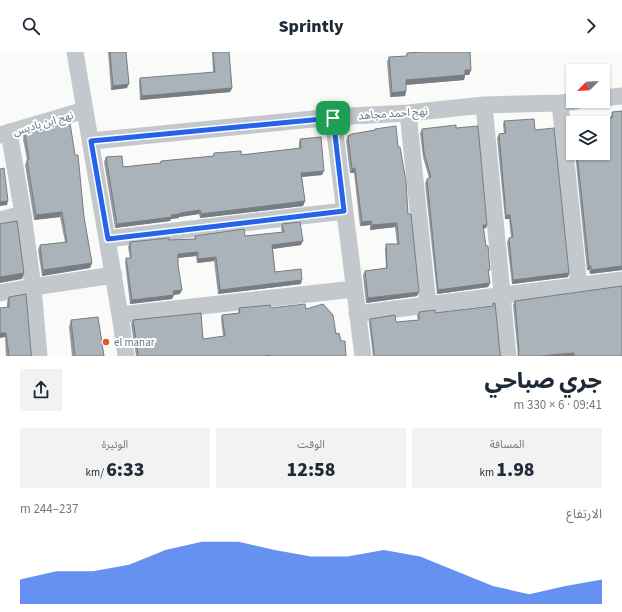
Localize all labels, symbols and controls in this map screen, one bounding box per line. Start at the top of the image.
text: Sprintly [278,14,344,39]
icon: search [20,15,42,37]
icon: forward [580,15,602,37]
north arrow [566,64,610,108]
map controls [566,64,610,160]
pin [316,101,350,135]
street label: نهج احمد مجاهد [358,104,428,123]
icon: arrive [322,107,344,129]
street label: نهج ابن باديس [11,108,75,139]
button: layers [566,116,610,160]
place label: el manar [114,335,155,350]
marker: el manar [101,337,111,347]
text: جري صباحي [484,365,602,397]
button: share [20,369,62,411]
text: 09:41 · 6 × 330 m [514,396,602,414]
text: الوتيرة [102,437,128,452]
text: الوقت [297,437,325,452]
text: المسافة [490,437,524,452]
text: 6:33 [106,456,144,484]
text: 12:58 [287,456,335,484]
text: 1.98 [496,456,535,484]
text: /km [86,465,106,480]
text: km [479,465,496,480]
text: 237–244 m [20,500,78,518]
text: الارتفاع [566,505,602,523]

